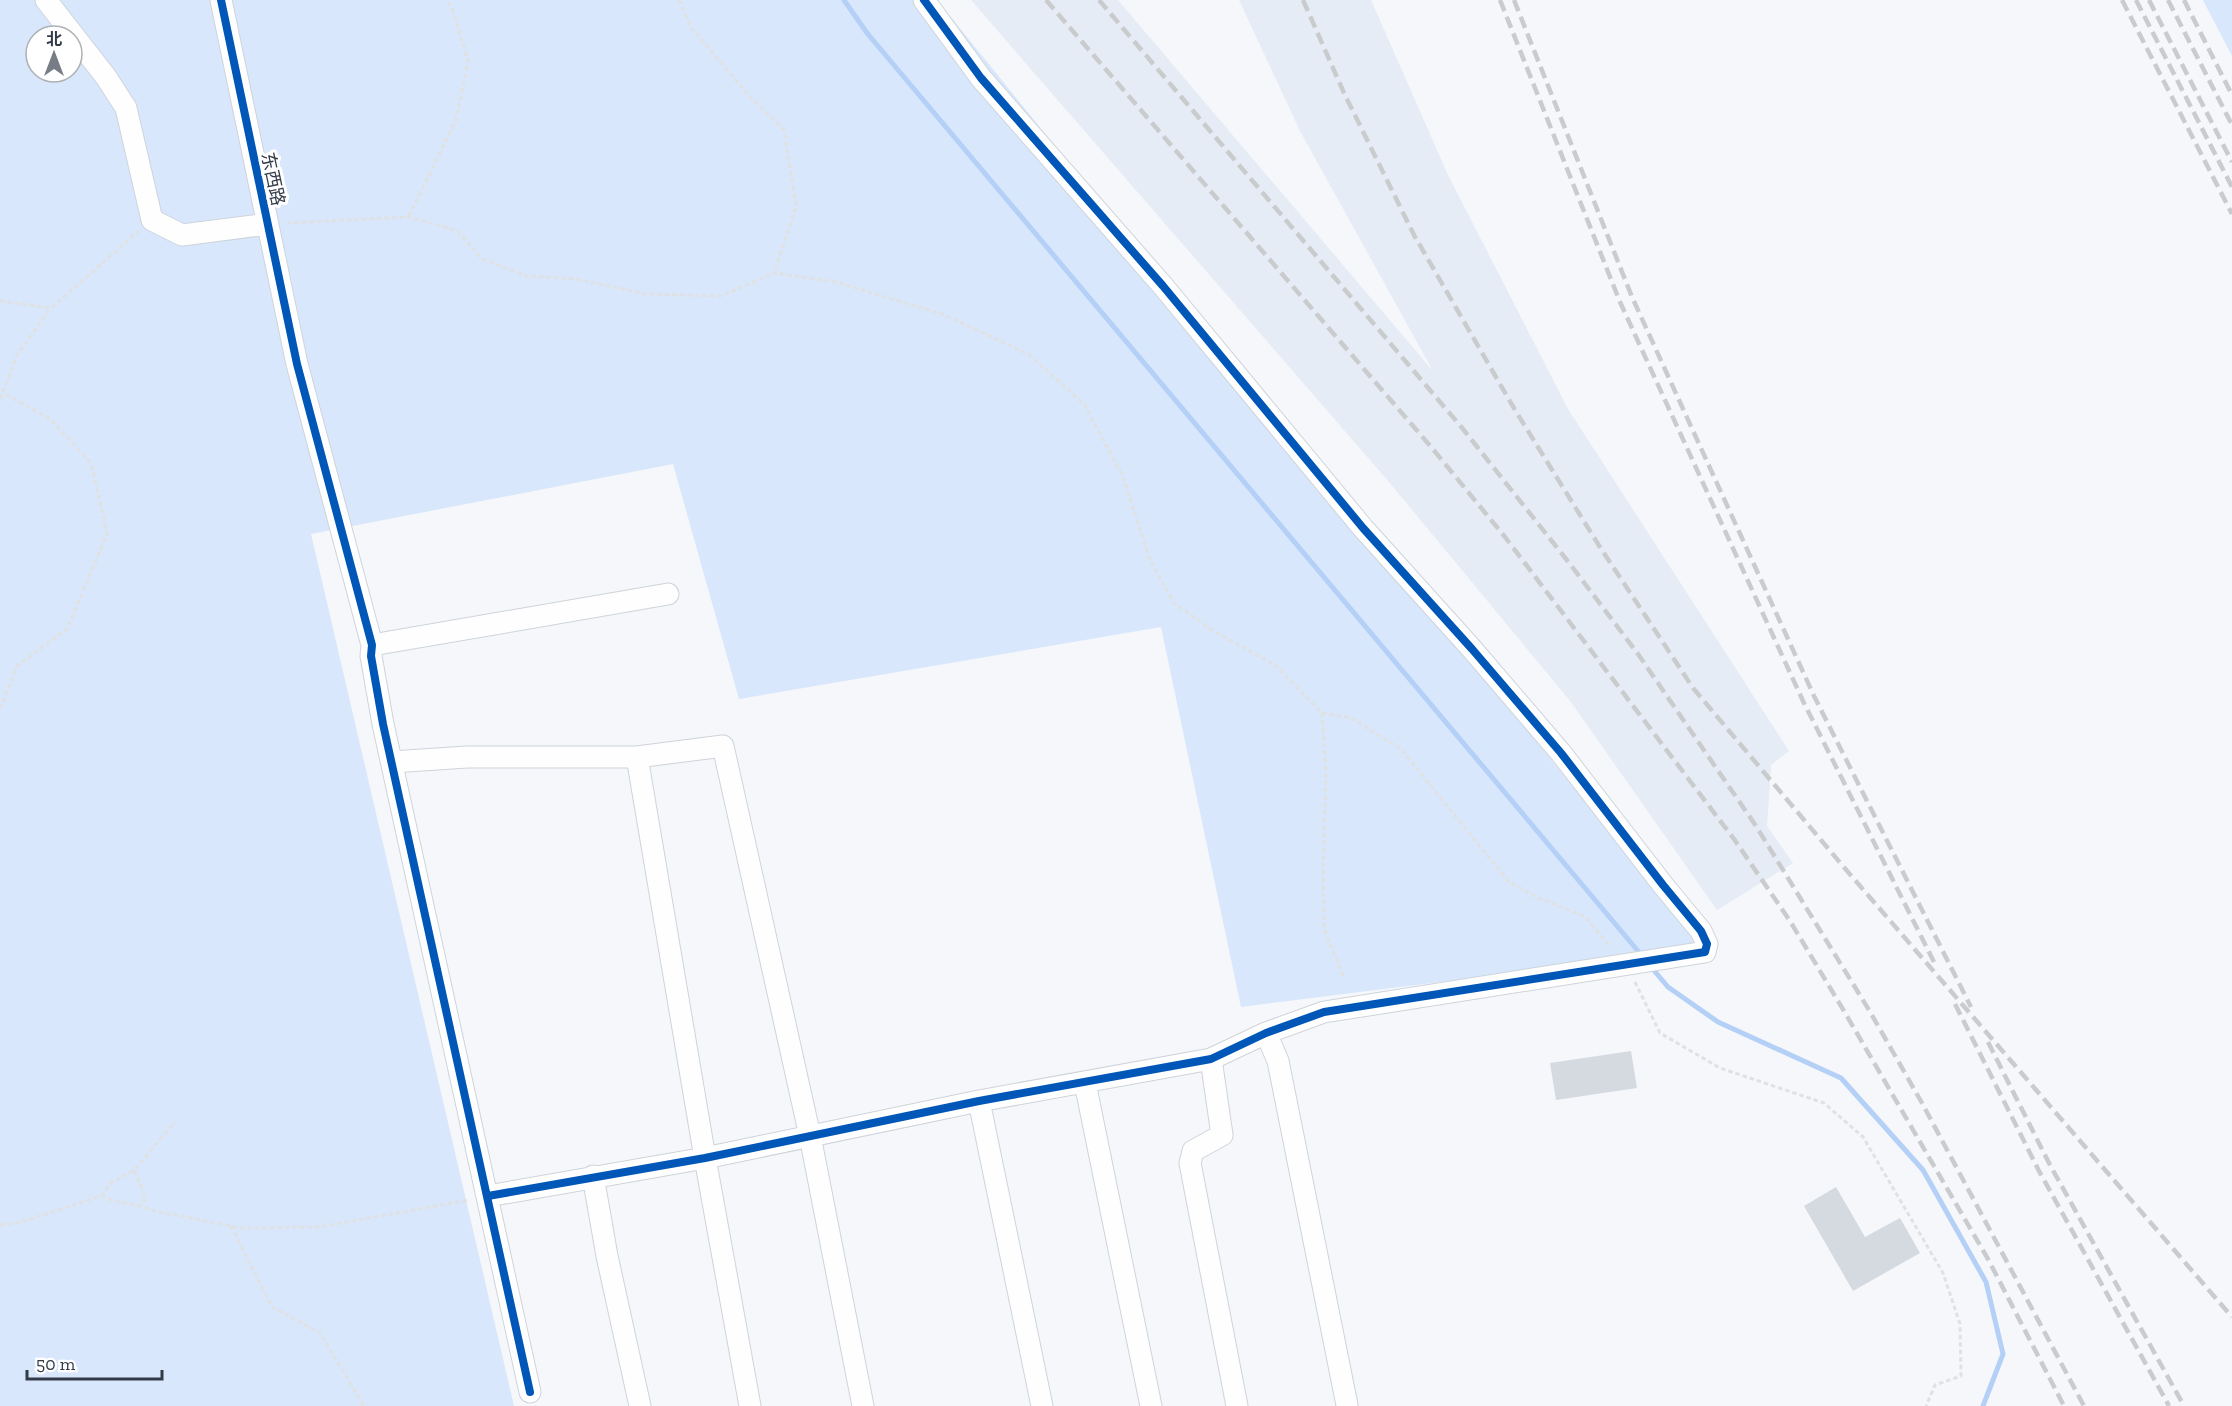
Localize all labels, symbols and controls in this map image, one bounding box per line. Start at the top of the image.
north arrow [24,24,84,84]
text: 北 [46,30,62,49]
street label: 东西路 [257,150,289,208]
scale bar [27,1343,162,1381]
text: 50 m [36,1353,76,1375]

